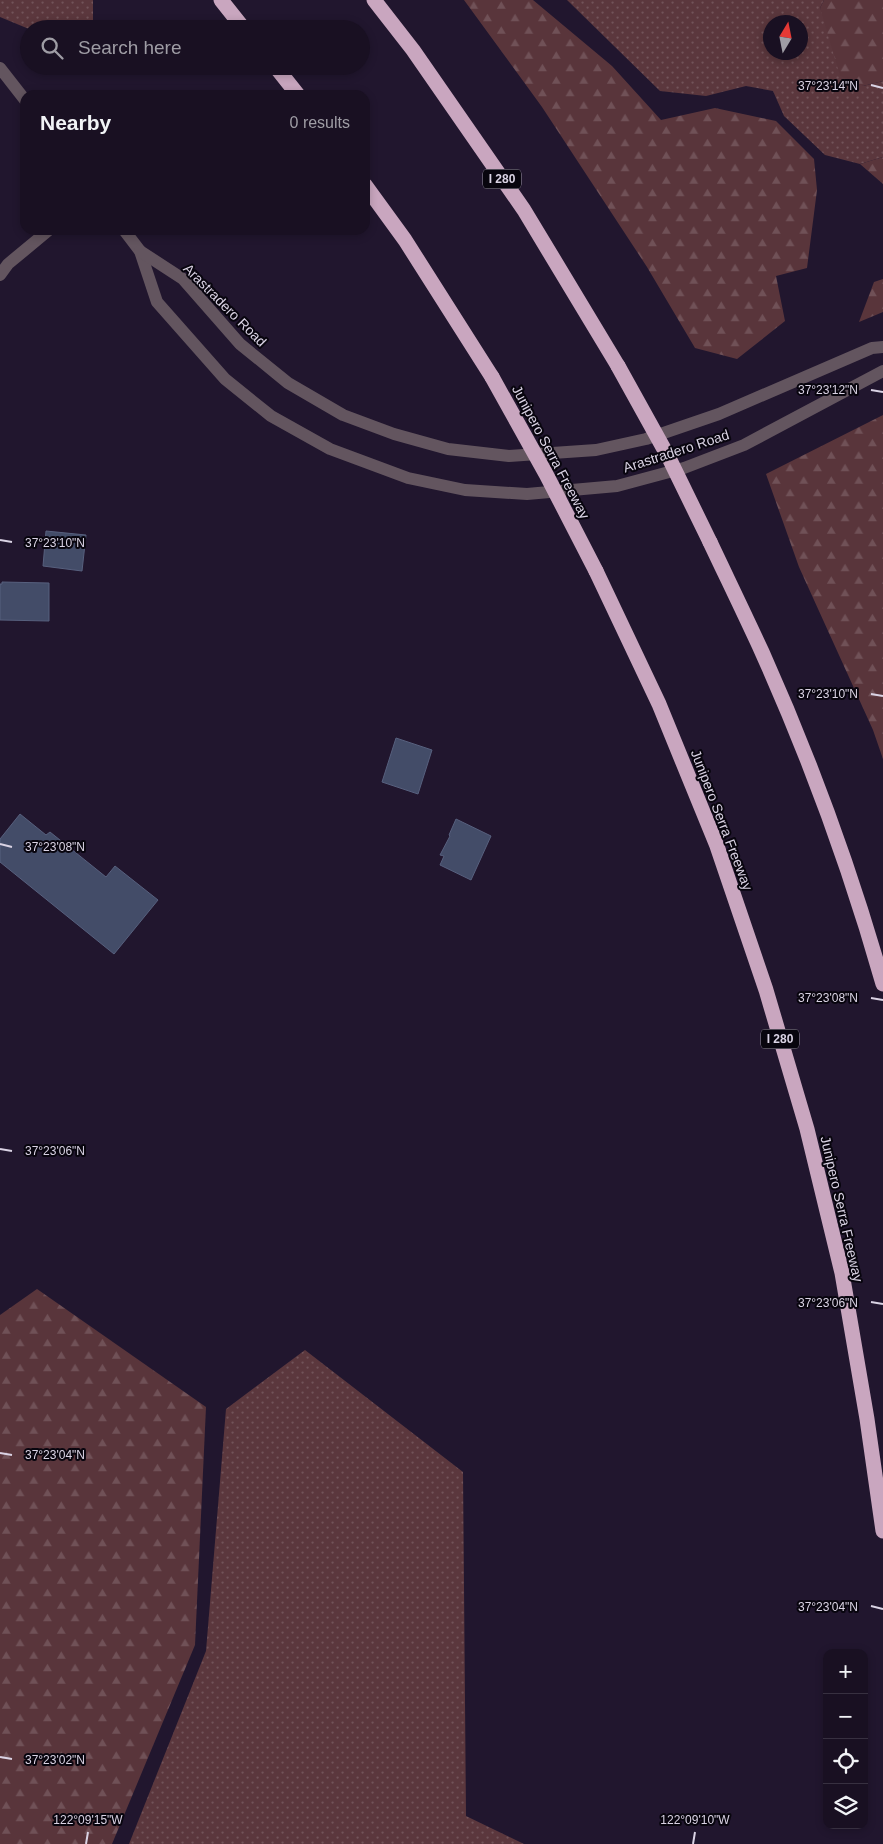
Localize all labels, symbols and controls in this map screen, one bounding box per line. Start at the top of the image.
north arrow [763,15,808,60]
search box [20,20,370,75]
icon: search [38,34,66,62]
text: Search here [78,37,182,58]
text: 37°23'14"N [798,79,858,93]
text: Nearby [40,111,111,134]
text: 0 results [290,114,350,131]
road number: I 280 [483,170,521,188]
street label: Arastradero Road [180,260,270,350]
street label: Junipero Serra Freeway [509,382,593,522]
text: 37°23'12"N [798,383,858,397]
street label: Arastradero Road [621,426,731,476]
text: 37°23'10"N [25,536,85,550]
text: 37°23'10"N [798,687,858,701]
street label: Junipero Serra Freeway [688,747,756,893]
text: 37°23'08"N [25,840,85,854]
text: 37°23'08"N [798,991,858,1005]
road number: I 280 [761,1030,799,1048]
street label: Junipero Serra Freeway [817,1134,867,1284]
text: 37°23'06"N [25,1144,85,1158]
text: 37°23'06"N [798,1296,858,1310]
text: 37°23'04"N [25,1448,85,1462]
text: 37°23'04"N [798,1600,858,1614]
map controls [823,1649,868,1829]
button: + [823,1649,868,1694]
button: − [823,1694,868,1739]
button: locate [823,1739,868,1784]
text: 37°23'02"N [25,1753,85,1767]
button: layers [823,1784,868,1829]
text: 122°09'15"W [53,1813,123,1827]
text: 122°09'10"W [660,1813,730,1827]

